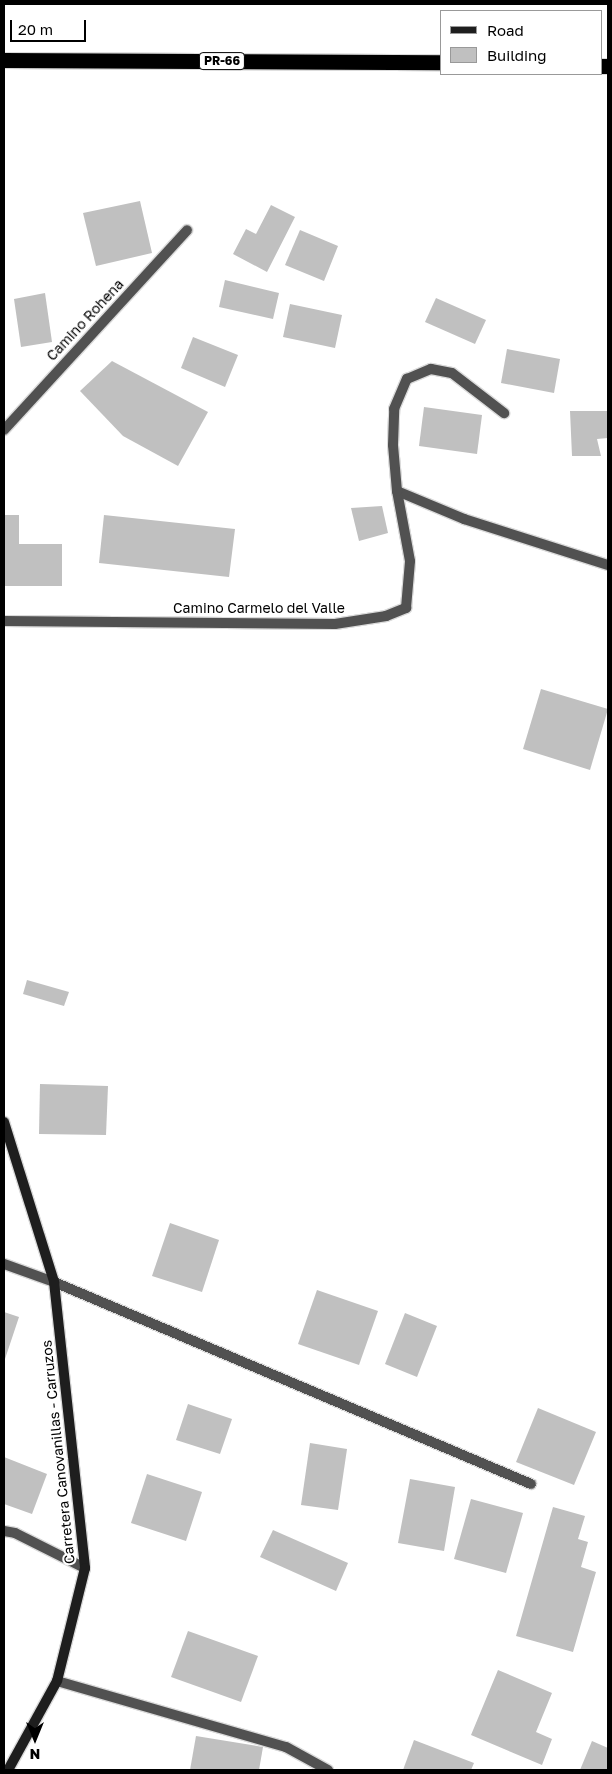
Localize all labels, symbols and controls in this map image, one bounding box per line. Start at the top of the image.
scale bar [12,10,89,42]
legend [440,10,602,75]
text: 20 m [18,20,53,38]
text: Road [487,21,524,39]
text: Building [487,46,547,64]
road number: PR-66 [198,51,246,70]
street label: Camino Rohena [43,276,127,364]
street label: Camino Carmelo del Valle [173,600,345,616]
street label: Carretera Canovanillas - Carruzos [38,1339,78,1565]
north arrow [10,1714,60,1764]
text: N [30,1746,40,1763]

